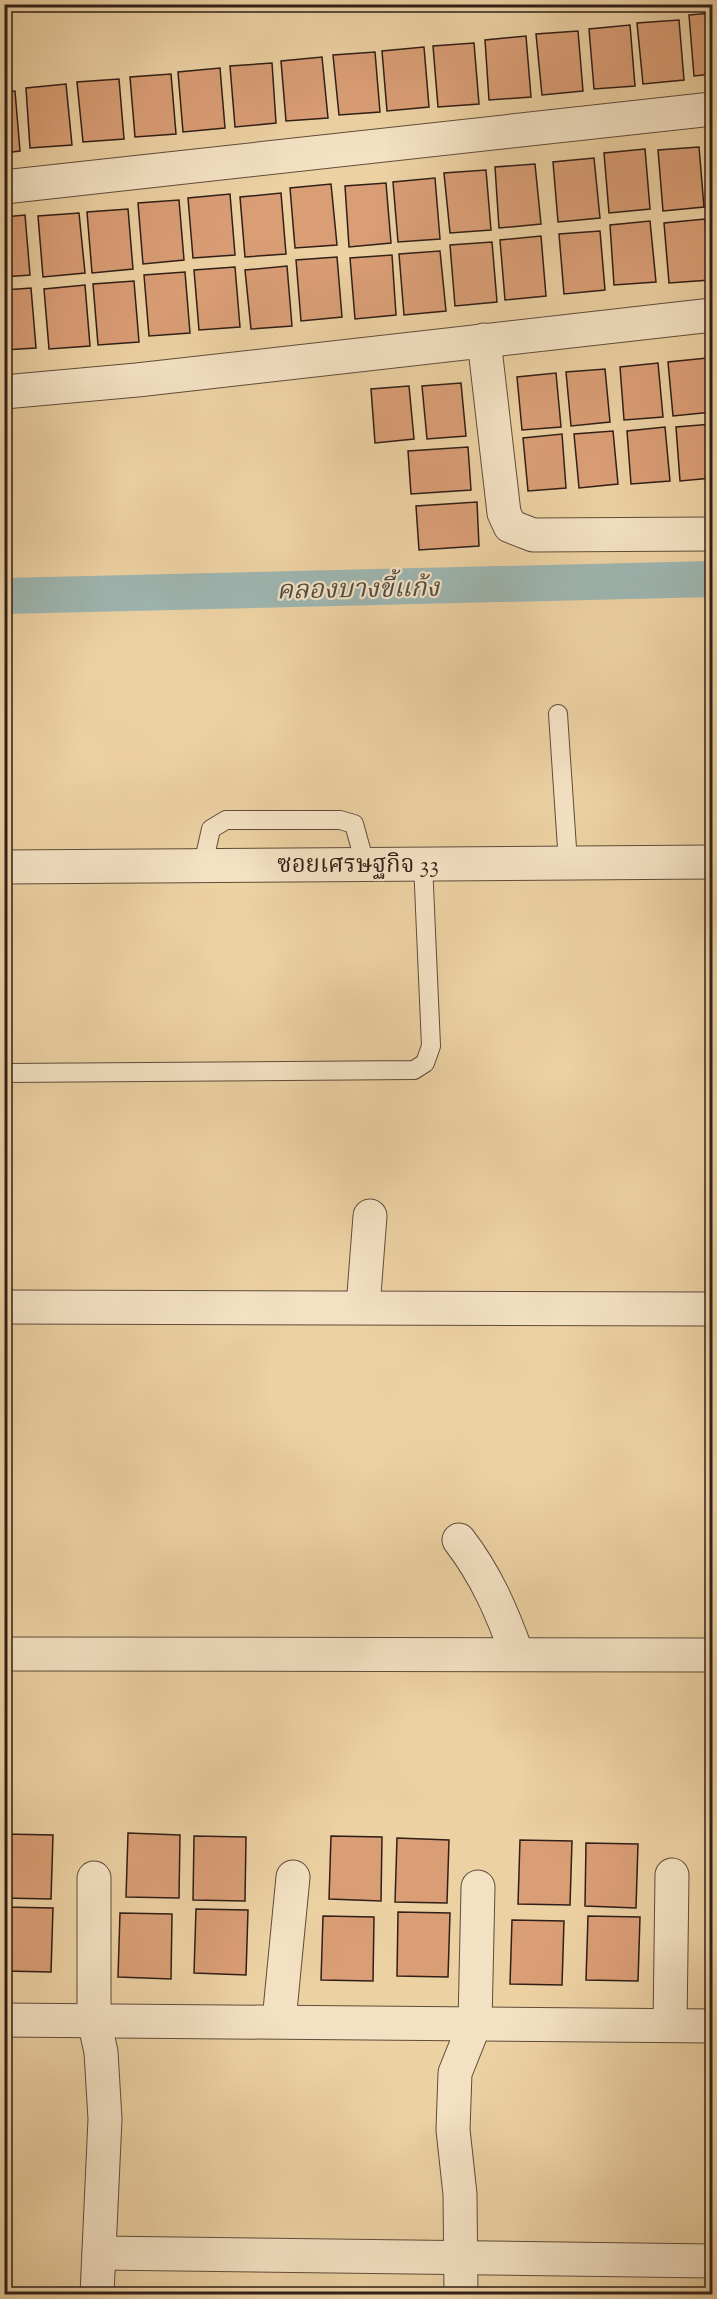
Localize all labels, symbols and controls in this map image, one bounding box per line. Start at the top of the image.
water label: คลองบางขี้แก้ง [276,568,441,610]
street label: ซอยเศรษฐกิจ 33 [277,849,439,883]

